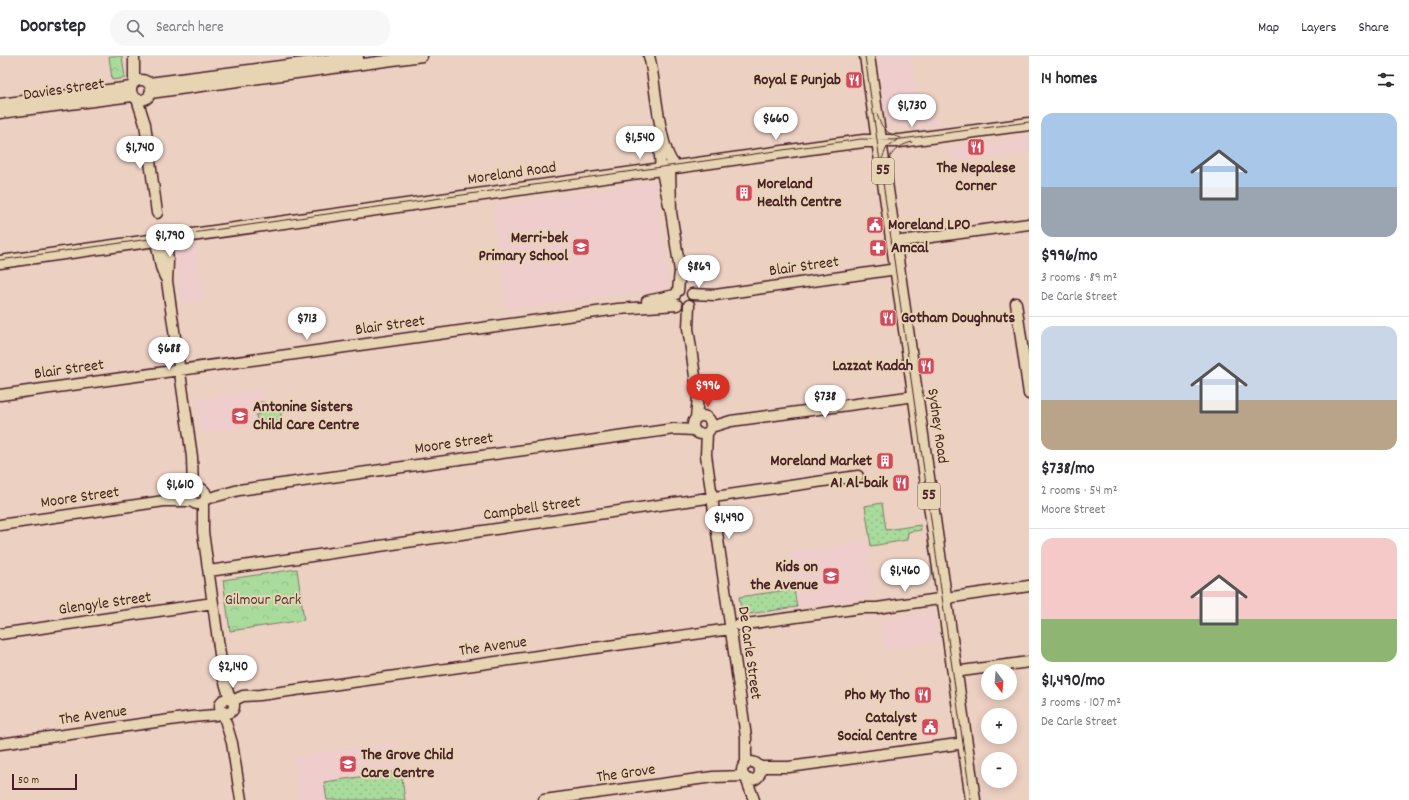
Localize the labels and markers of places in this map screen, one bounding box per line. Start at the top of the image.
place label: Royal E Punjab [754,69,841,92]
restaurant icon: Royal E Punjab [844,70,864,90]
pin: $1,730 [879,94,945,128]
pin: $660 [752,107,800,141]
pin: $1,540 [607,126,673,160]
pin: $1,740 [107,136,173,170]
restaurant icon: The Nepalese Corner [966,137,986,157]
place label: The Nepalese Corner [937,157,1015,198]
place label: Moreland Health Centre [757,173,842,214]
building icon: Moreland Health Centre [734,183,754,203]
place label: Moreland LPO [888,214,970,237]
public building icon: Moreland LPO [865,215,885,235]
pin: $1,790 [137,224,203,258]
place label: Merri-bek Primary School [478,227,568,268]
school or university icon: Merri-bek Primary School [571,237,591,257]
place label: Amcal [891,237,929,260]
pharmacy icon: Amcal [868,238,888,258]
pin: $869 [675,255,723,289]
pin: $713 [283,307,331,341]
place label: Gotham Doughnuts [901,307,1015,330]
restaurant icon: Gotham Doughnuts [878,308,898,328]
pin: $688 [145,337,193,371]
place label: Lazzat Kadah [832,355,913,378]
restaurant icon: Lazzat Kadah [916,356,936,376]
pin: $996 [684,374,732,408]
pin: $738 [801,385,849,419]
place label: Antonine Sisters Child Care Centre [253,396,359,437]
school or university icon: Antonine Sisters Child Care Centre [230,406,250,426]
place label: Moreland Market [770,450,872,473]
building icon: Moreland Market [875,451,895,471]
place label: A1 Al-baik [830,472,888,495]
pin: $1,610 [147,473,213,507]
restaurant icon: A1 Al-baik [891,473,911,493]
pin: $1,490 [696,506,762,540]
place label: Kids on the Avenue [750,556,818,597]
pin: $1,460 [872,559,938,593]
school or university icon: Kids on the Avenue [821,566,841,586]
pin: $2,140 [200,655,266,689]
place label: Pho My Tho [844,684,910,707]
restaurant icon: Pho My Tho [913,685,933,705]
place label: Catalyst Social Centre [837,707,917,748]
public building icon: Catalyst Social Centre [920,717,940,737]
place label: The Grove Child Care Centre [361,744,453,785]
school or university icon: The Grove Child Care Centre [338,754,358,774]

